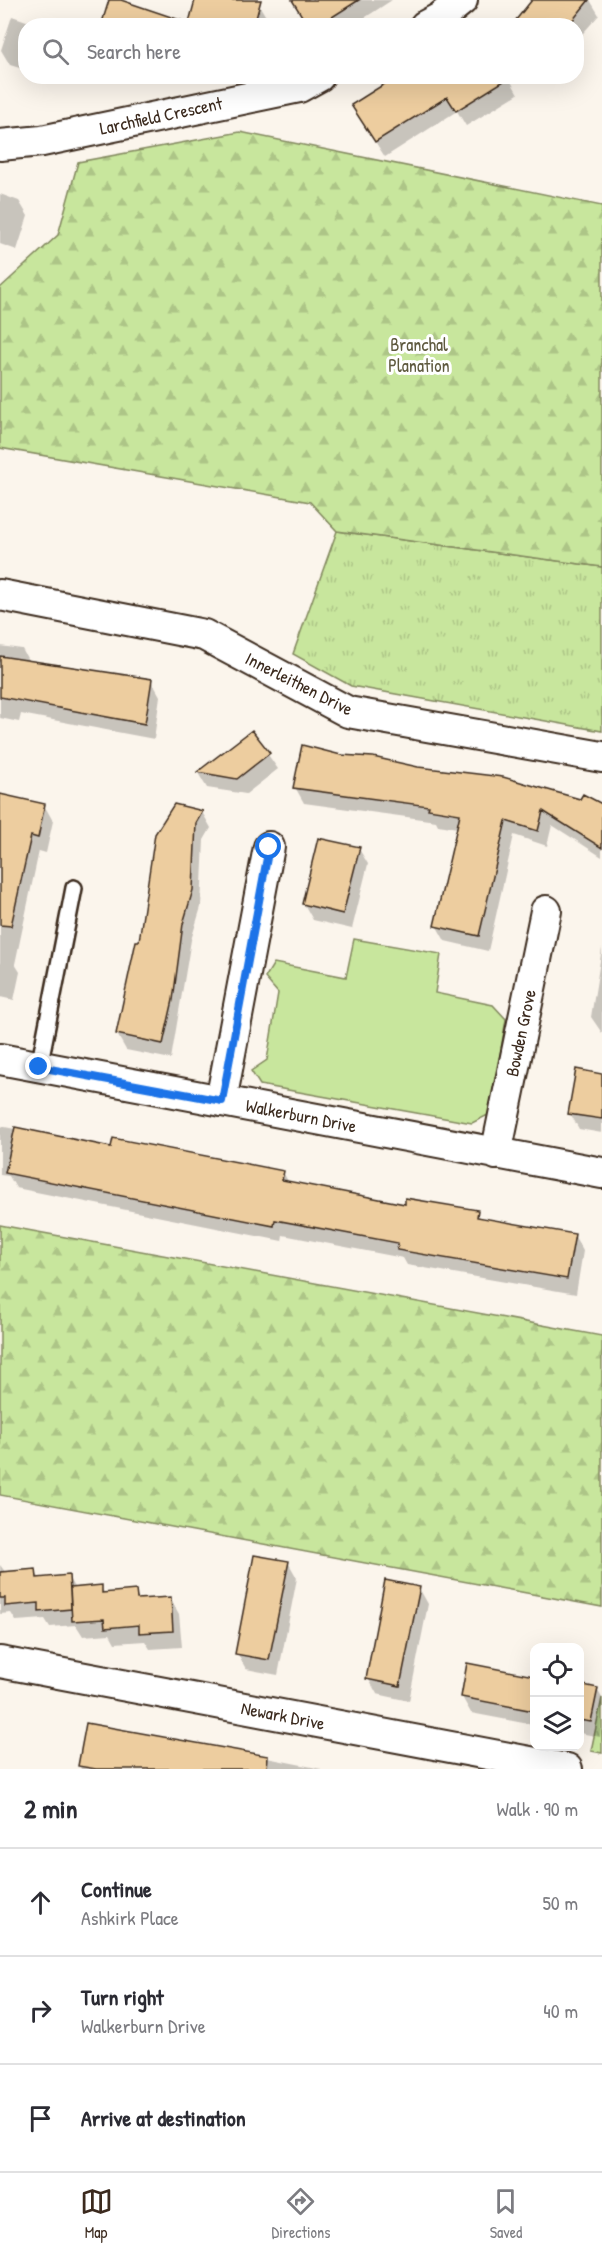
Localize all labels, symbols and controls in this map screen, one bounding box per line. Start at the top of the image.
search box [18,18,584,84]
icon: search [39,35,72,68]
text: Search here [87,36,181,66]
street label: Larchfield Crescent [97,90,225,141]
park label: Branchal Planation [388,332,450,378]
street label: Innerleithen Drive [241,646,357,721]
route start [255,833,281,859]
street label: Bowden Grove [499,987,542,1079]
route end [25,1053,51,1079]
street label: Walkerburn Drive [244,1093,359,1138]
map controls [530,1643,584,1751]
button: locate [530,1643,584,1697]
street label: Newark Drive [239,1695,327,1736]
button: layers [530,1697,584,1751]
text: 2 min [24,1791,77,1826]
text: Walk · 90 m [497,1795,578,1822]
text: Continue [81,1874,152,1904]
icon: ahead [24,1886,57,1919]
text: 50 m [542,1889,578,1916]
text: Ashkirk Place [81,1904,179,1931]
text: Turn right [81,1982,164,2012]
icon: right [24,1994,57,2027]
text: 40 m [543,1997,578,2024]
text: Walkerburn Drive [81,2012,206,2039]
icon: arrive [24,2102,57,2135]
text: Arrive at destination [81,2103,246,2133]
tab: Map [80,2185,113,2243]
tab: Directions [272,2185,330,2243]
tab: Saved [489,2185,522,2243]

